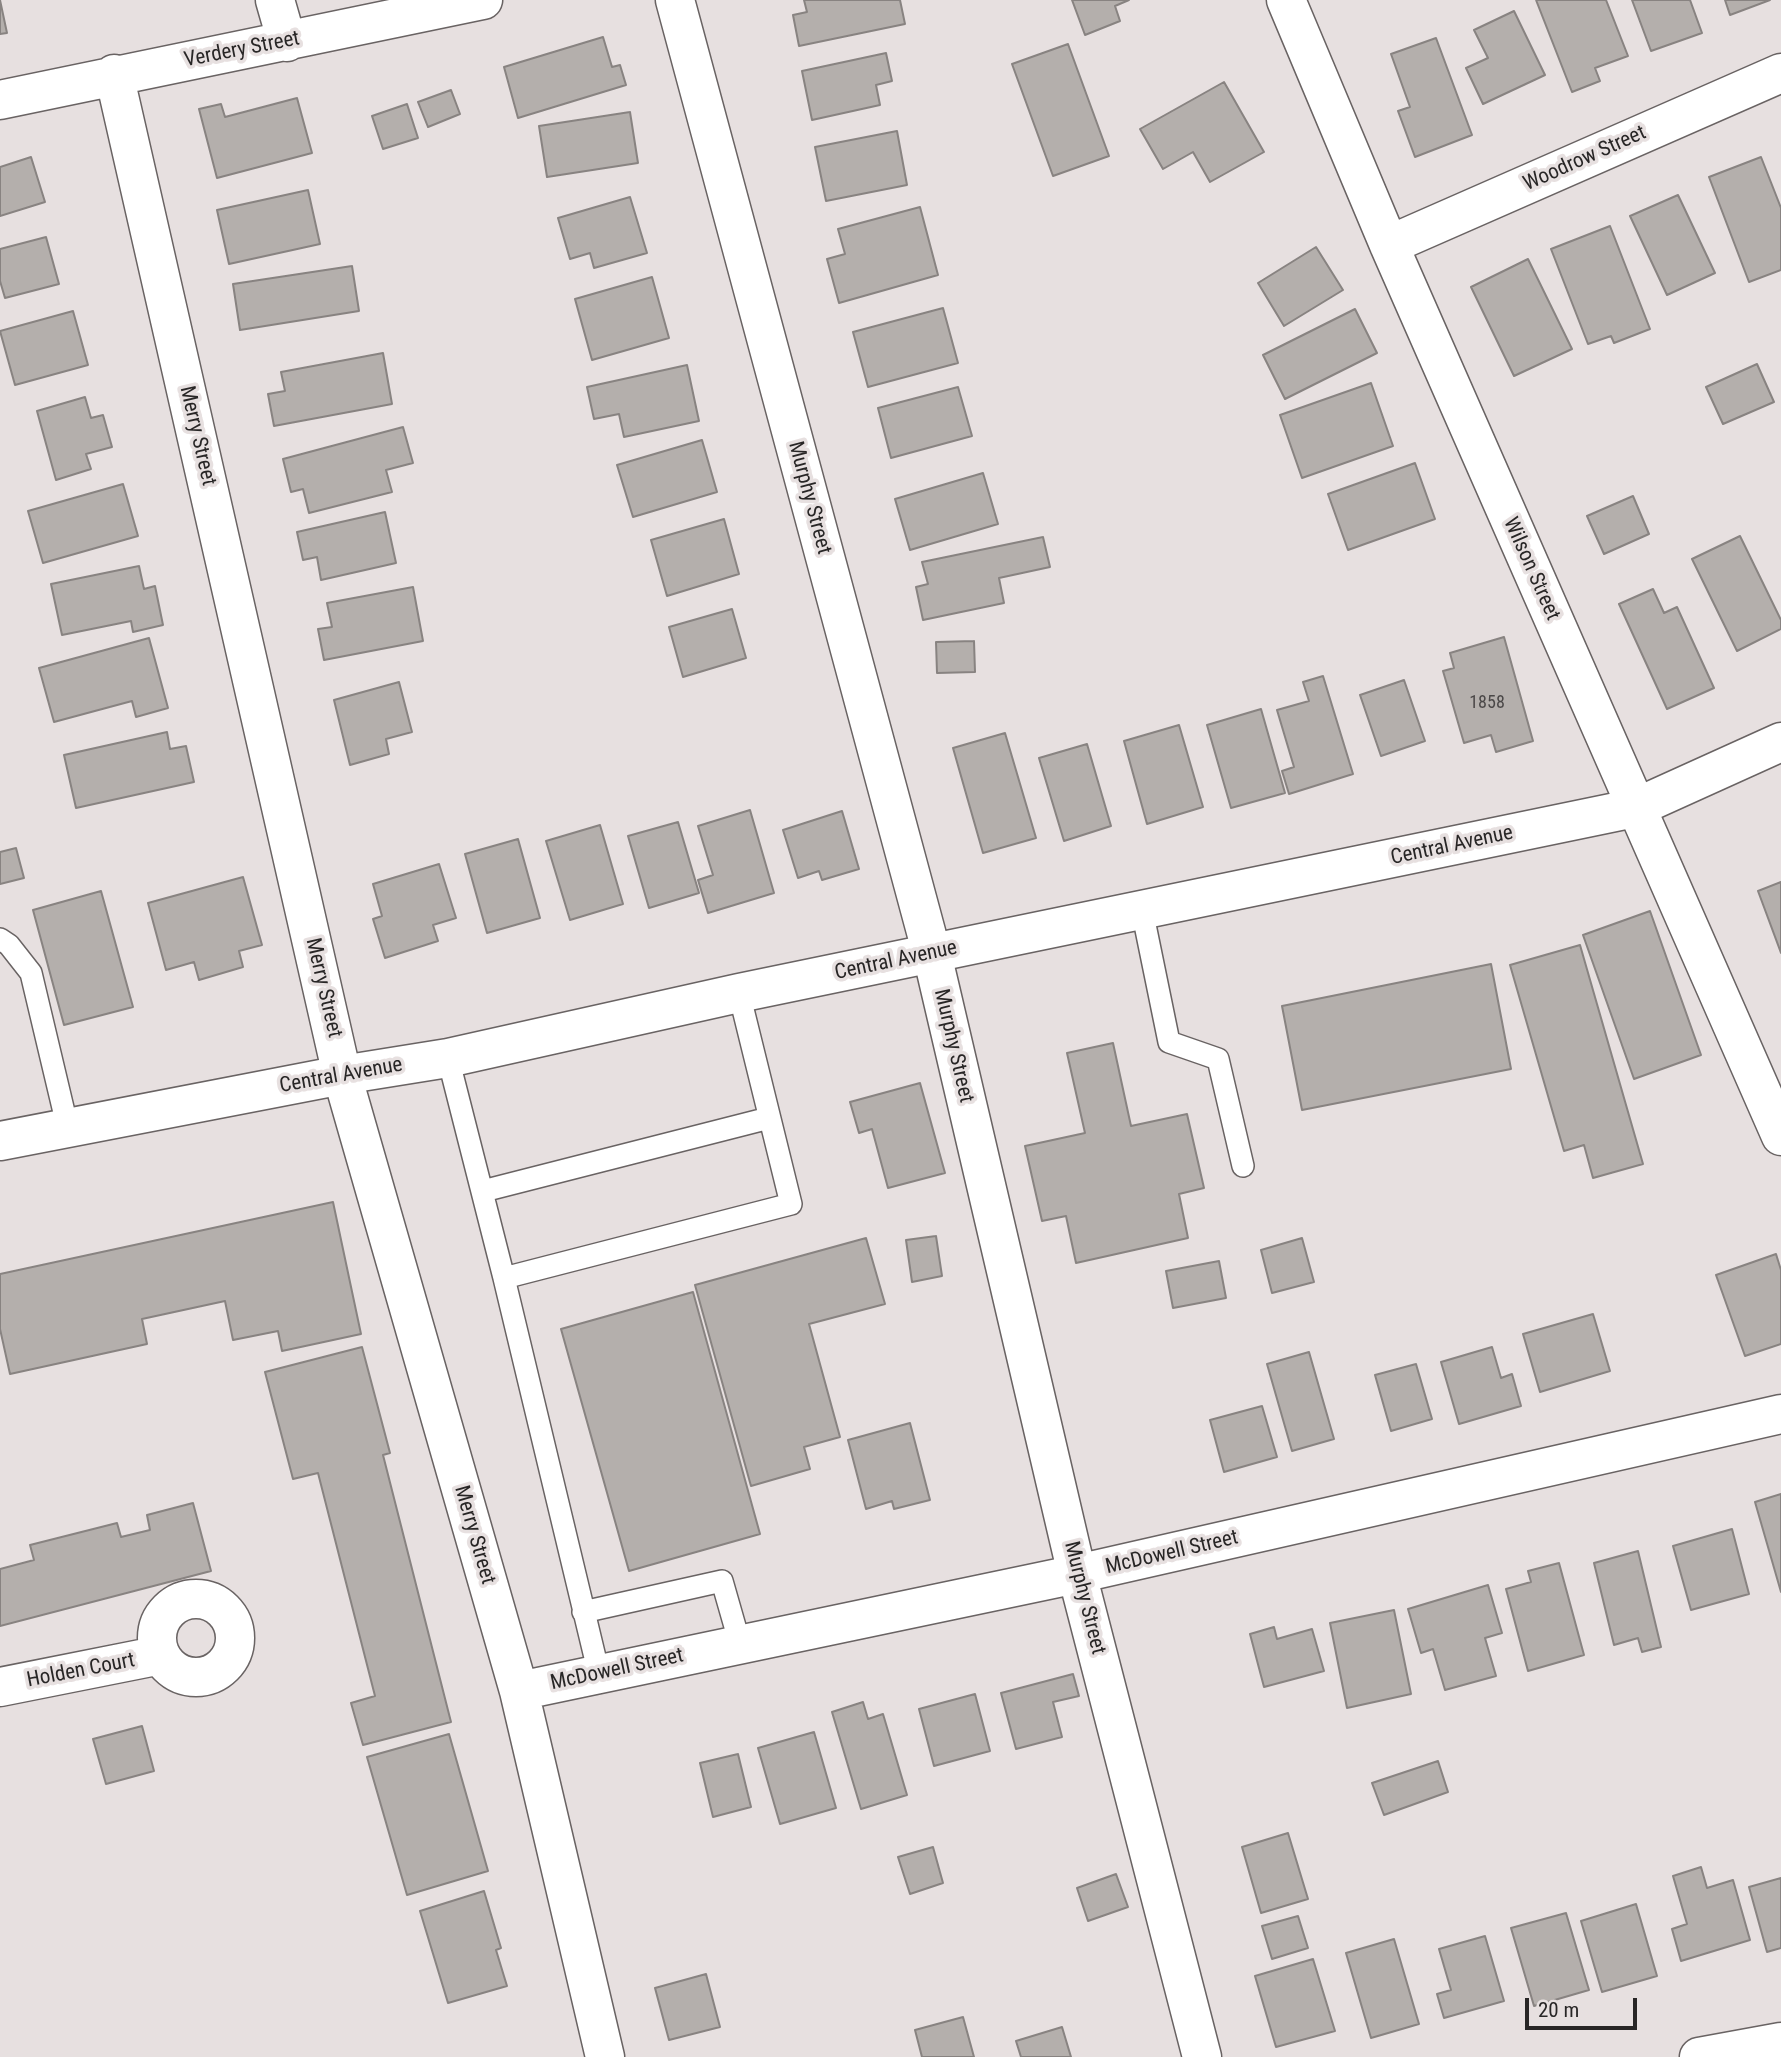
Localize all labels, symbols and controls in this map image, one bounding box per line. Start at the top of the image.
street label: Verdery Street [182,26,302,74]
street label: Woodrow Street [1520,121,1650,197]
street label: Merry Street [173,384,221,488]
street label: Murphy Street [782,439,836,557]
street label: Wilson Street [1497,514,1565,624]
house number: 1858 [1469,692,1505,714]
street label: Central Avenue [1389,821,1515,871]
street label: Merry Street [299,936,347,1040]
street label: Central Avenue [833,936,959,986]
street label: Murphy Street [928,987,978,1105]
street label: Central Avenue [278,1053,404,1099]
street label: Merry Street [448,1483,500,1587]
street label: McDowell Street [1103,1526,1241,1580]
street label: Murphy Street [1058,1539,1110,1657]
street label: McDowell Street [548,1644,686,1696]
street label: Holden Court [25,1648,137,1694]
scale bar [1529,1983,1641,2027]
text: 20 m [1538,1998,1579,2022]

